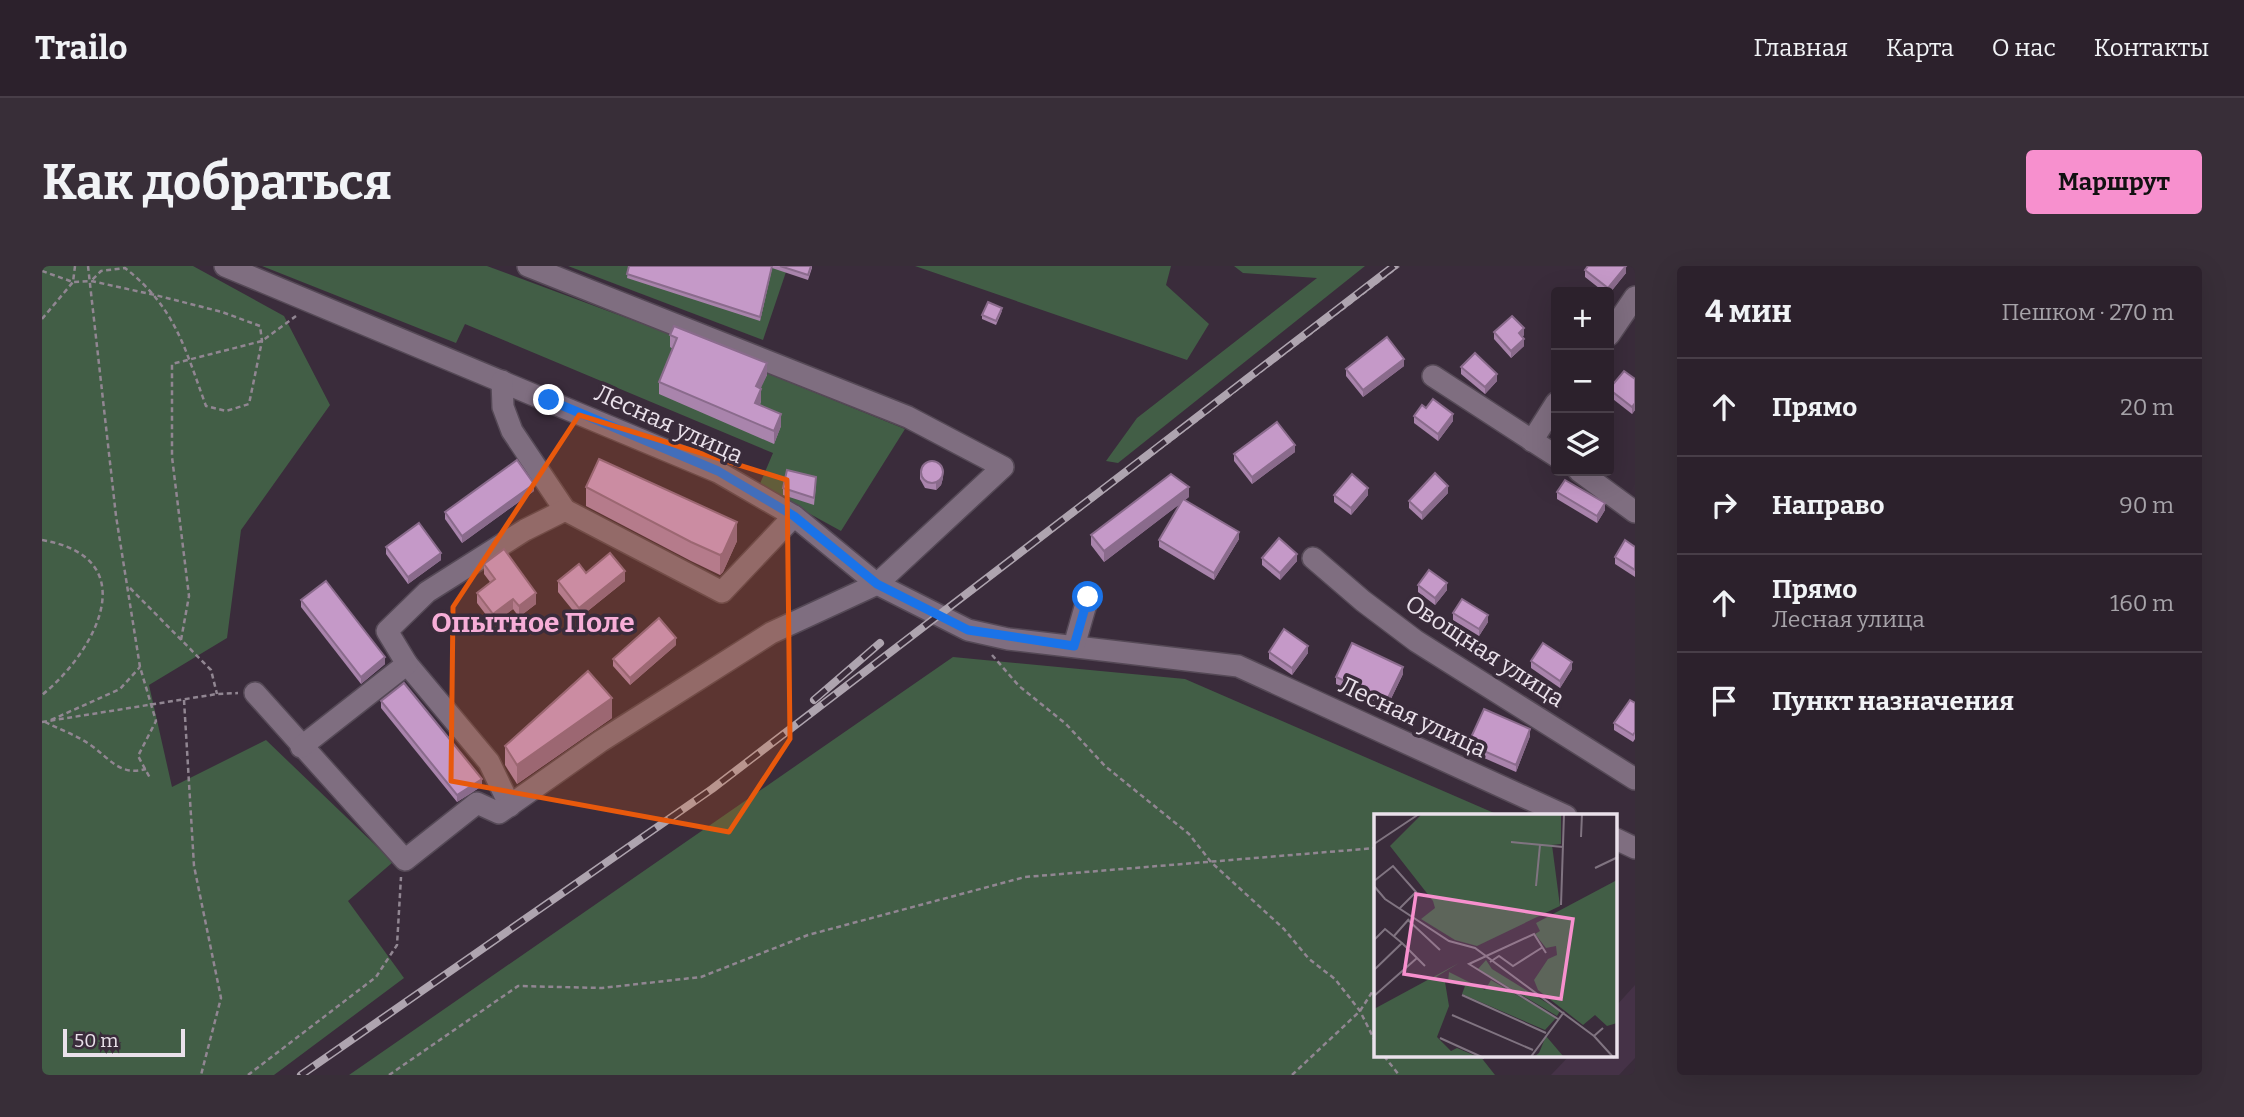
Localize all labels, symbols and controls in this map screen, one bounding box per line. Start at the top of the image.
text: Trailo [35,28,128,68]
text: Главная [1753,34,1848,62]
text: Карта [1886,34,1954,62]
text: О нас [1992,34,2056,62]
text: Контакты [2094,34,2209,62]
button: Маршрут [2026,150,2202,214]
text: Как добраться [42,153,392,212]
map controls [1551,287,1614,476]
button: + [1551,287,1614,350]
text: 4 мин [1705,294,1792,330]
text: Пешком · 270 m [2002,298,2174,326]
button: − [1551,350,1614,413]
street label: Лесная улица [590,379,748,469]
route end [533,384,564,415]
icon: ahead [1705,388,1743,426]
text: Прямо [1772,392,1857,423]
text: 20 m [2120,393,2174,421]
button: layers [1551,413,1614,476]
icon: right [1705,486,1743,524]
text: Направо [1772,490,1885,521]
text: 90 m [2119,491,2174,519]
text: Прямо [1772,574,1857,605]
route start [1072,581,1103,612]
icon: ahead [1705,584,1743,622]
street label: Овощная улица [1400,589,1570,713]
text: 160 m [2110,589,2174,617]
text: Лесная улица [1772,605,1925,633]
district label: Опытное Поле [431,606,635,639]
street label: Лесная улица [1335,671,1491,763]
icon: arrive [1705,682,1743,720]
text: Пункт назначения [1772,686,2014,717]
inset map [1374,814,1618,1058]
scale bar [63,1026,186,1058]
text: 50 m [74,1029,118,1052]

